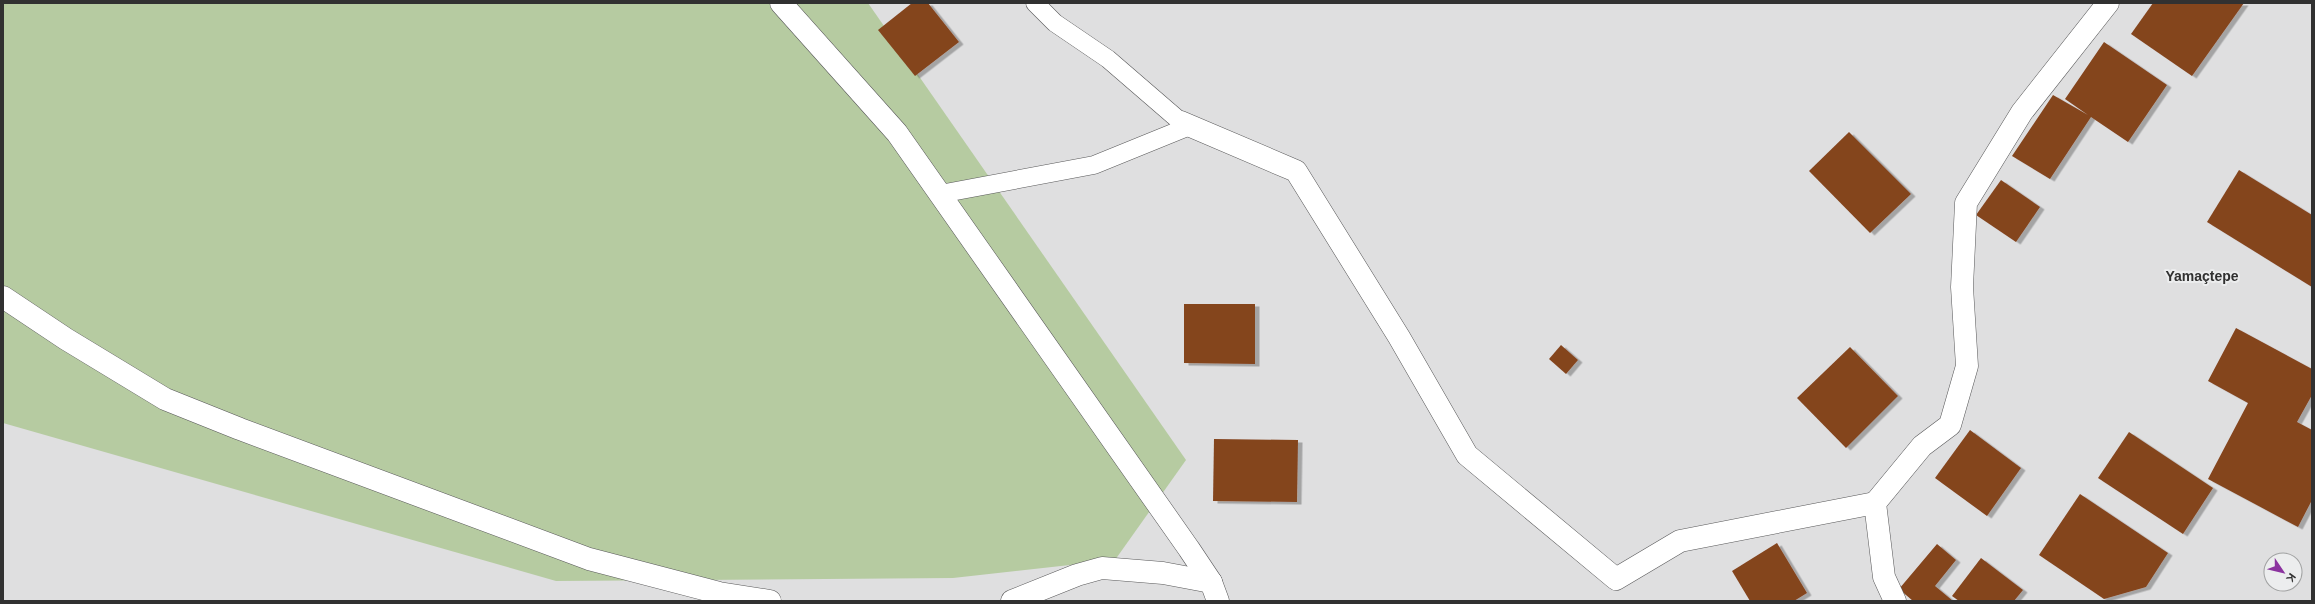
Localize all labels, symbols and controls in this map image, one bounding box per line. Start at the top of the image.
district label: Yamaçtepe [2165,268,2239,284]
north arrow [2263,552,2303,592]
text: K [2284,571,2298,584]

